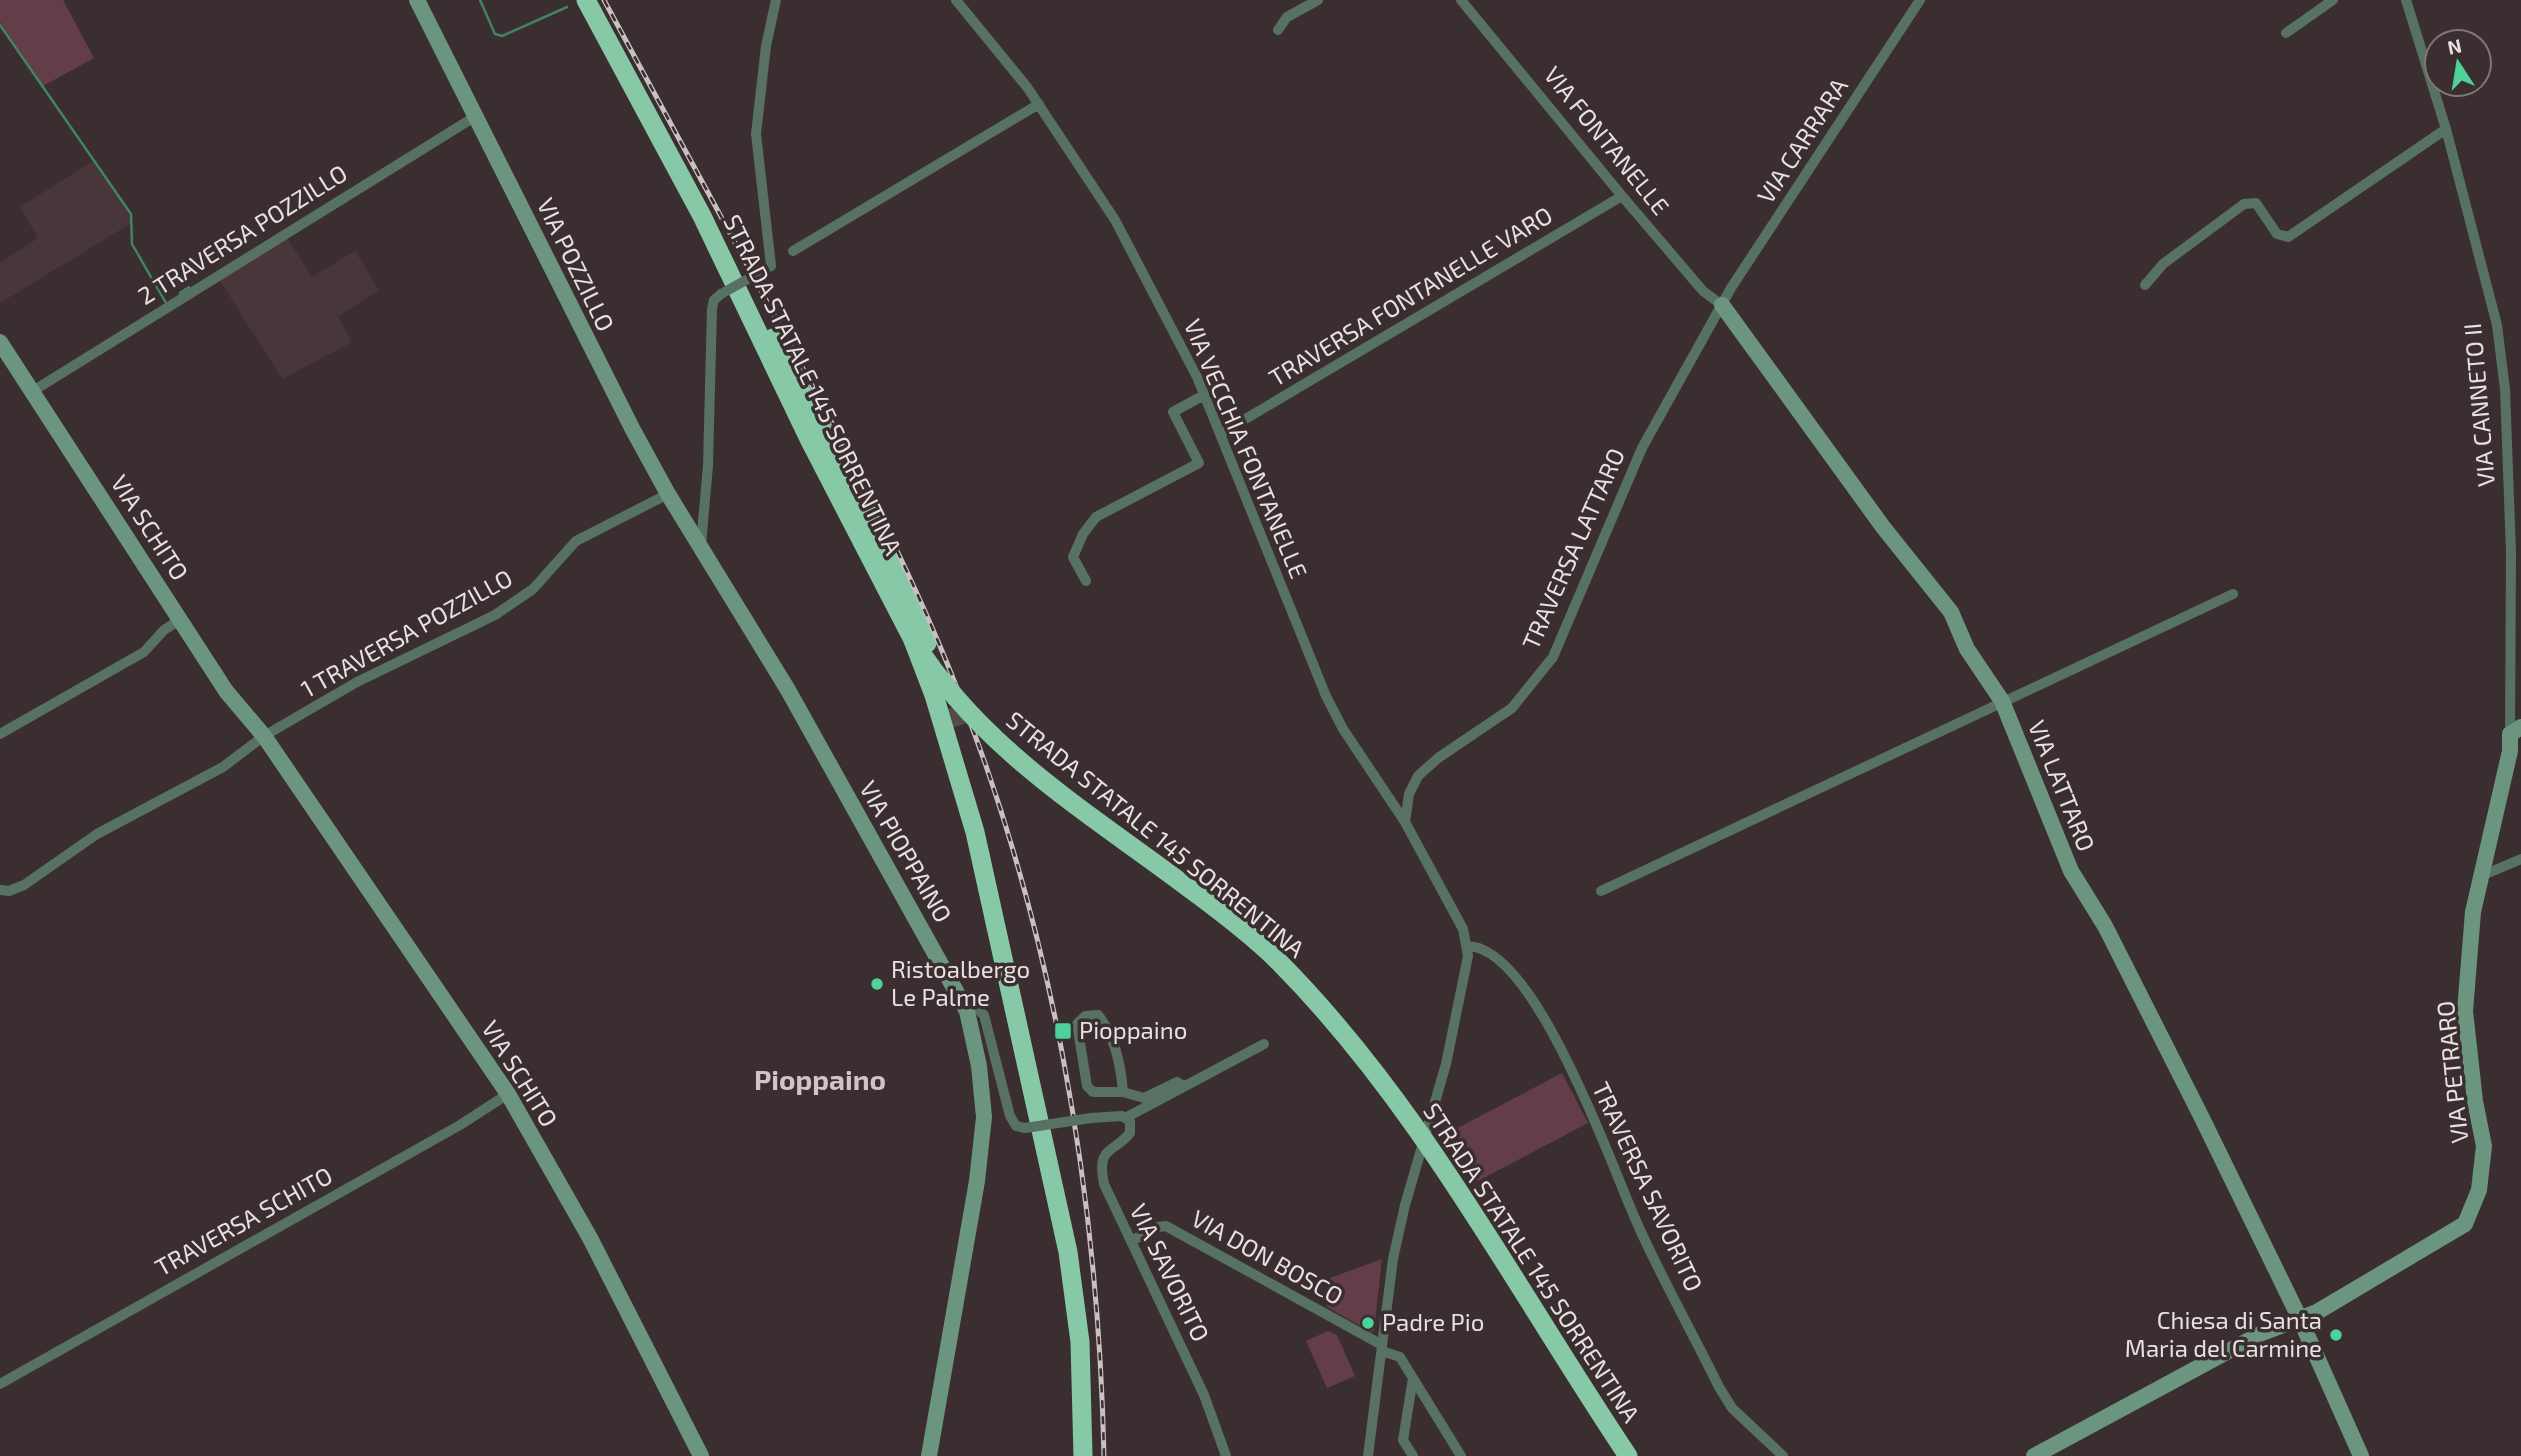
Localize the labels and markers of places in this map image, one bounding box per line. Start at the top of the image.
place label: Ristoalbergo Le Palme [891,954,1030,1011]
marker: Ristoalbergo Le Palme [869,976,885,992]
place label: Pioppaino [1079,1015,1187,1044]
marker: Pioppaino [1053,1021,1073,1041]
place label: Chiesa di Santa Maria del Carmine [2125,1305,2322,1362]
place label: Padre Pio [1382,1307,1484,1336]
marker: Padre Pio [1360,1315,1376,1331]
marker: Chiesa di Santa Maria del Carmine [2328,1327,2344,1343]

